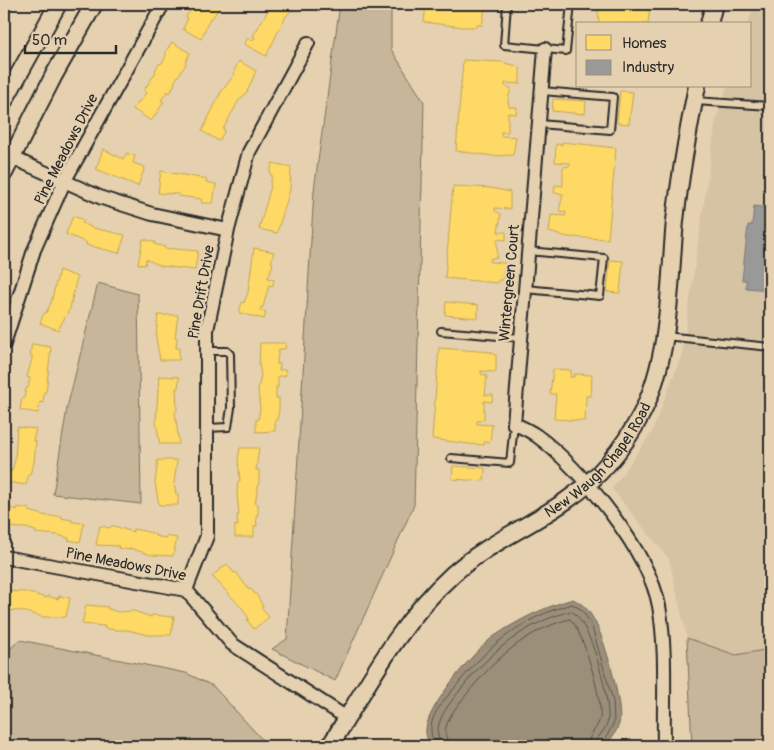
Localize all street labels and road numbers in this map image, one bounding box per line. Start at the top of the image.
street label: Pine Meadows Drive [30,90,103,208]
street label: Wintergreen Court [495,223,524,342]
street label: Pine Drift Drive [184,243,219,340]
street label: New Waugh Chapel Road [541,400,656,522]
street label: Pine Meadows Drive [64,544,188,586]

